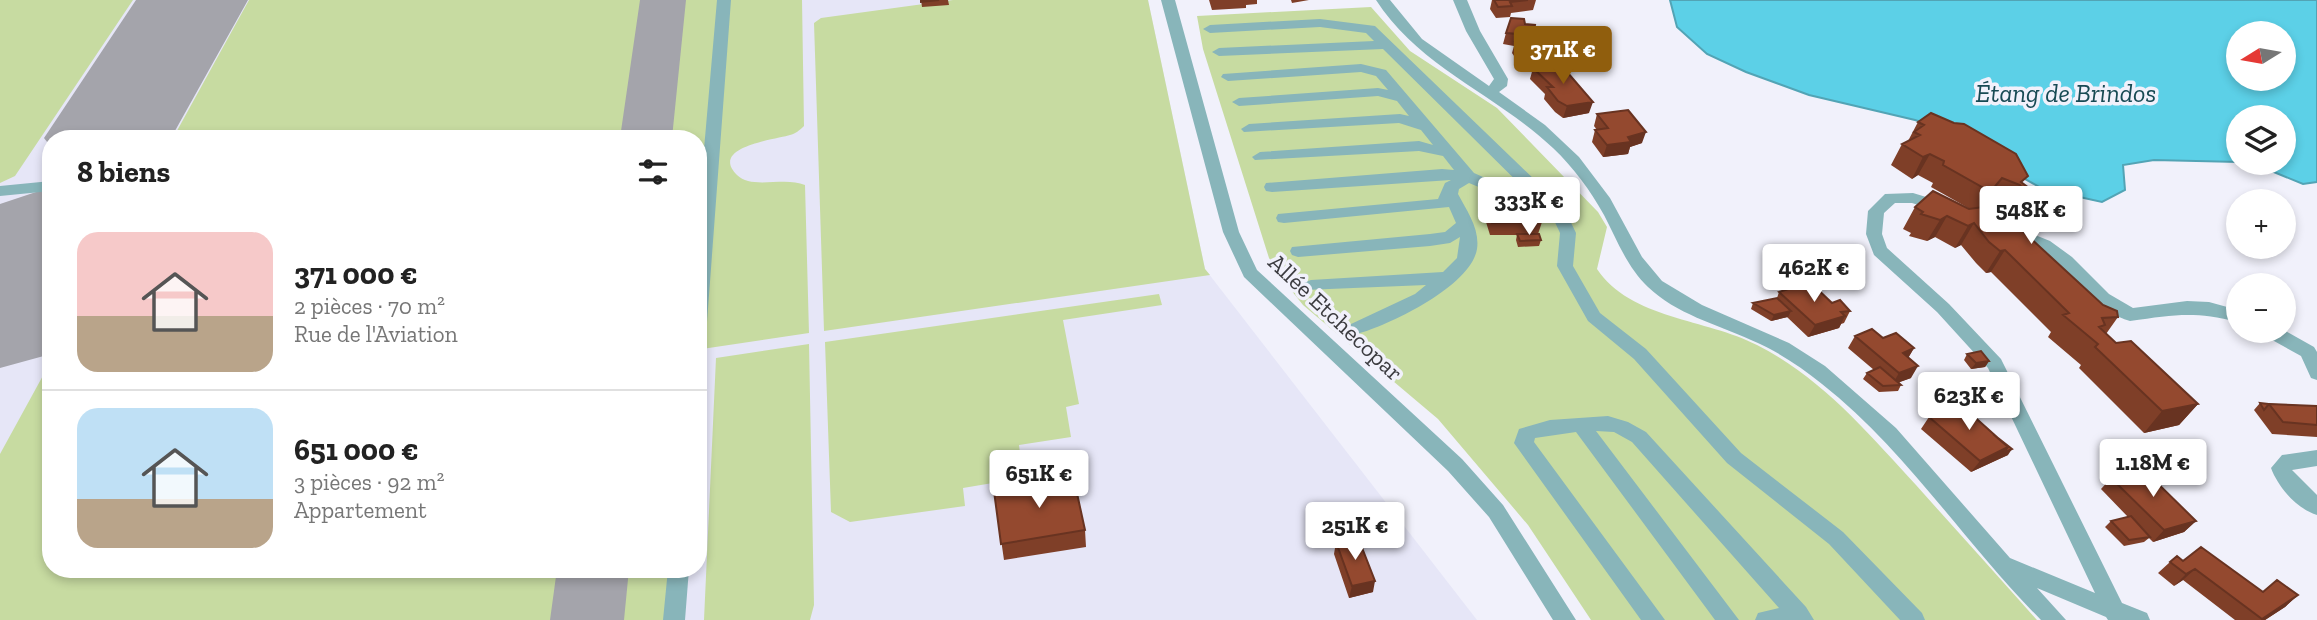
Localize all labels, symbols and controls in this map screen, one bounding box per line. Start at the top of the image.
north arrow [2226,21,2296,91]
map controls [2226,21,2296,343]
pin: 371K € [1506,27,1620,86]
text: 371K € [1530,35,1596,63]
water label: Étang de Brindos [1976,77,2156,109]
button: layers [2226,105,2296,175]
icon: filters [634,153,672,191]
text: 8 biens [77,154,170,190]
pin: 333K € [1472,177,1586,237]
text: 333K € [1494,186,1564,214]
pin: 548K € [1974,187,2088,246]
button: + [2226,189,2296,259]
text: 548K € [1996,195,2066,223]
pin: 462K € [1757,244,1871,304]
street label: Allée Etchecopar [1263,247,1409,387]
text: 462K € [1778,253,1850,281]
text: 371 000 € [294,256,418,292]
icon: home [133,260,217,344]
button: − [2226,273,2296,343]
text: 2 pièces · 70 m² [294,292,445,320]
text: Rue de l'Aviation [294,320,458,348]
pin: 623K € [1912,372,2026,432]
text: 623K € [1934,381,2004,409]
text: 651 000 € [294,432,419,468]
icon: home [133,436,217,520]
pin: 1.18M € [2088,440,2218,499]
text: 1.18M € [2116,448,2190,476]
pin: 651K € [982,450,1096,510]
text: 651K € [1005,459,1073,487]
text: 3 pièces · 92 m² [294,468,444,496]
text: Appartement [294,496,427,524]
pin: 251K € [1298,503,1412,562]
text: 251K € [1321,511,1389,539]

